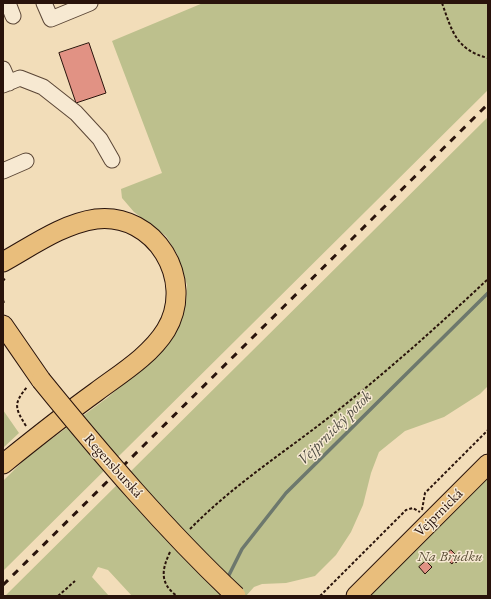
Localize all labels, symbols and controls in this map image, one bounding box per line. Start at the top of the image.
water label: Vejprnický potok [294,387,376,469]
street label: Regensburská [79,430,147,502]
street label: Vejprnická [411,485,467,541]
park label: Na Brůdku [417,548,483,566]

